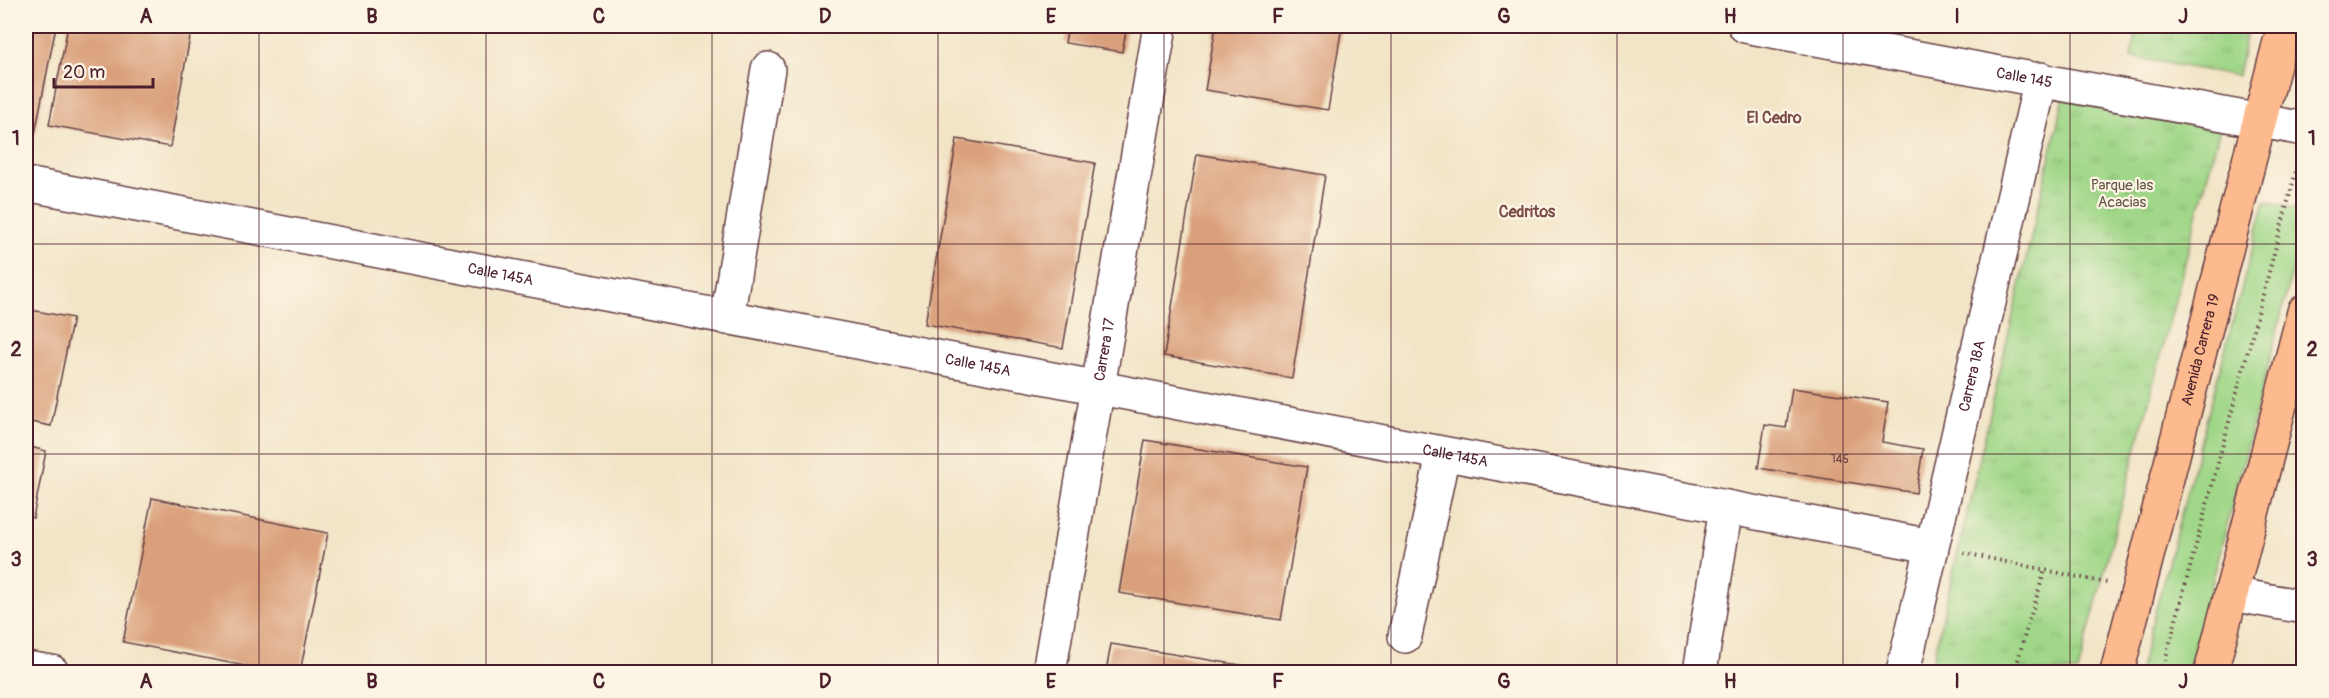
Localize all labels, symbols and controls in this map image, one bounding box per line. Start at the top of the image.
text: A [140,4,153,29]
text: B [366,4,378,29]
text: C [593,4,605,29]
text: D [819,4,832,29]
text: E [1046,4,1057,29]
text: F [1272,4,1284,29]
text: G [1497,4,1511,29]
text: H [1724,4,1737,29]
text: I [1954,4,1960,29]
text: J [2178,4,2188,29]
scale bar [54,51,153,89]
text: 20 m [63,61,105,84]
street label: Calle 145 [1995,63,2054,92]
district label: El Cedro [1746,108,1802,128]
text: 1 [12,126,20,151]
text: 1 [2308,126,2316,151]
park label: Parque las Acacias [2091,176,2154,212]
district label: Cedritos [1499,202,1556,222]
street label: Calle 145A [466,259,535,290]
street label: Avenida Carrera 19 [2177,292,2224,408]
street label: Carrera 17 [1090,317,1119,383]
text: 2 [10,337,22,362]
text: 2 [2306,337,2318,362]
street label: Carrera 18A [1954,338,1989,414]
street label: Calle 145A [944,349,1013,380]
street label: Calle 145A [1421,440,1490,471]
house number: 145 [1831,452,1849,467]
text: 3 [10,547,22,572]
text: 3 [2306,547,2318,572]
text: A [140,669,153,694]
text: B [366,669,378,694]
text: C [593,669,605,694]
text: D [819,669,832,694]
text: E [1046,669,1057,694]
text: F [1272,669,1284,694]
text: G [1497,669,1511,694]
text: H [1724,669,1737,694]
text: I [1954,669,1960,694]
text: J [2178,669,2188,694]

